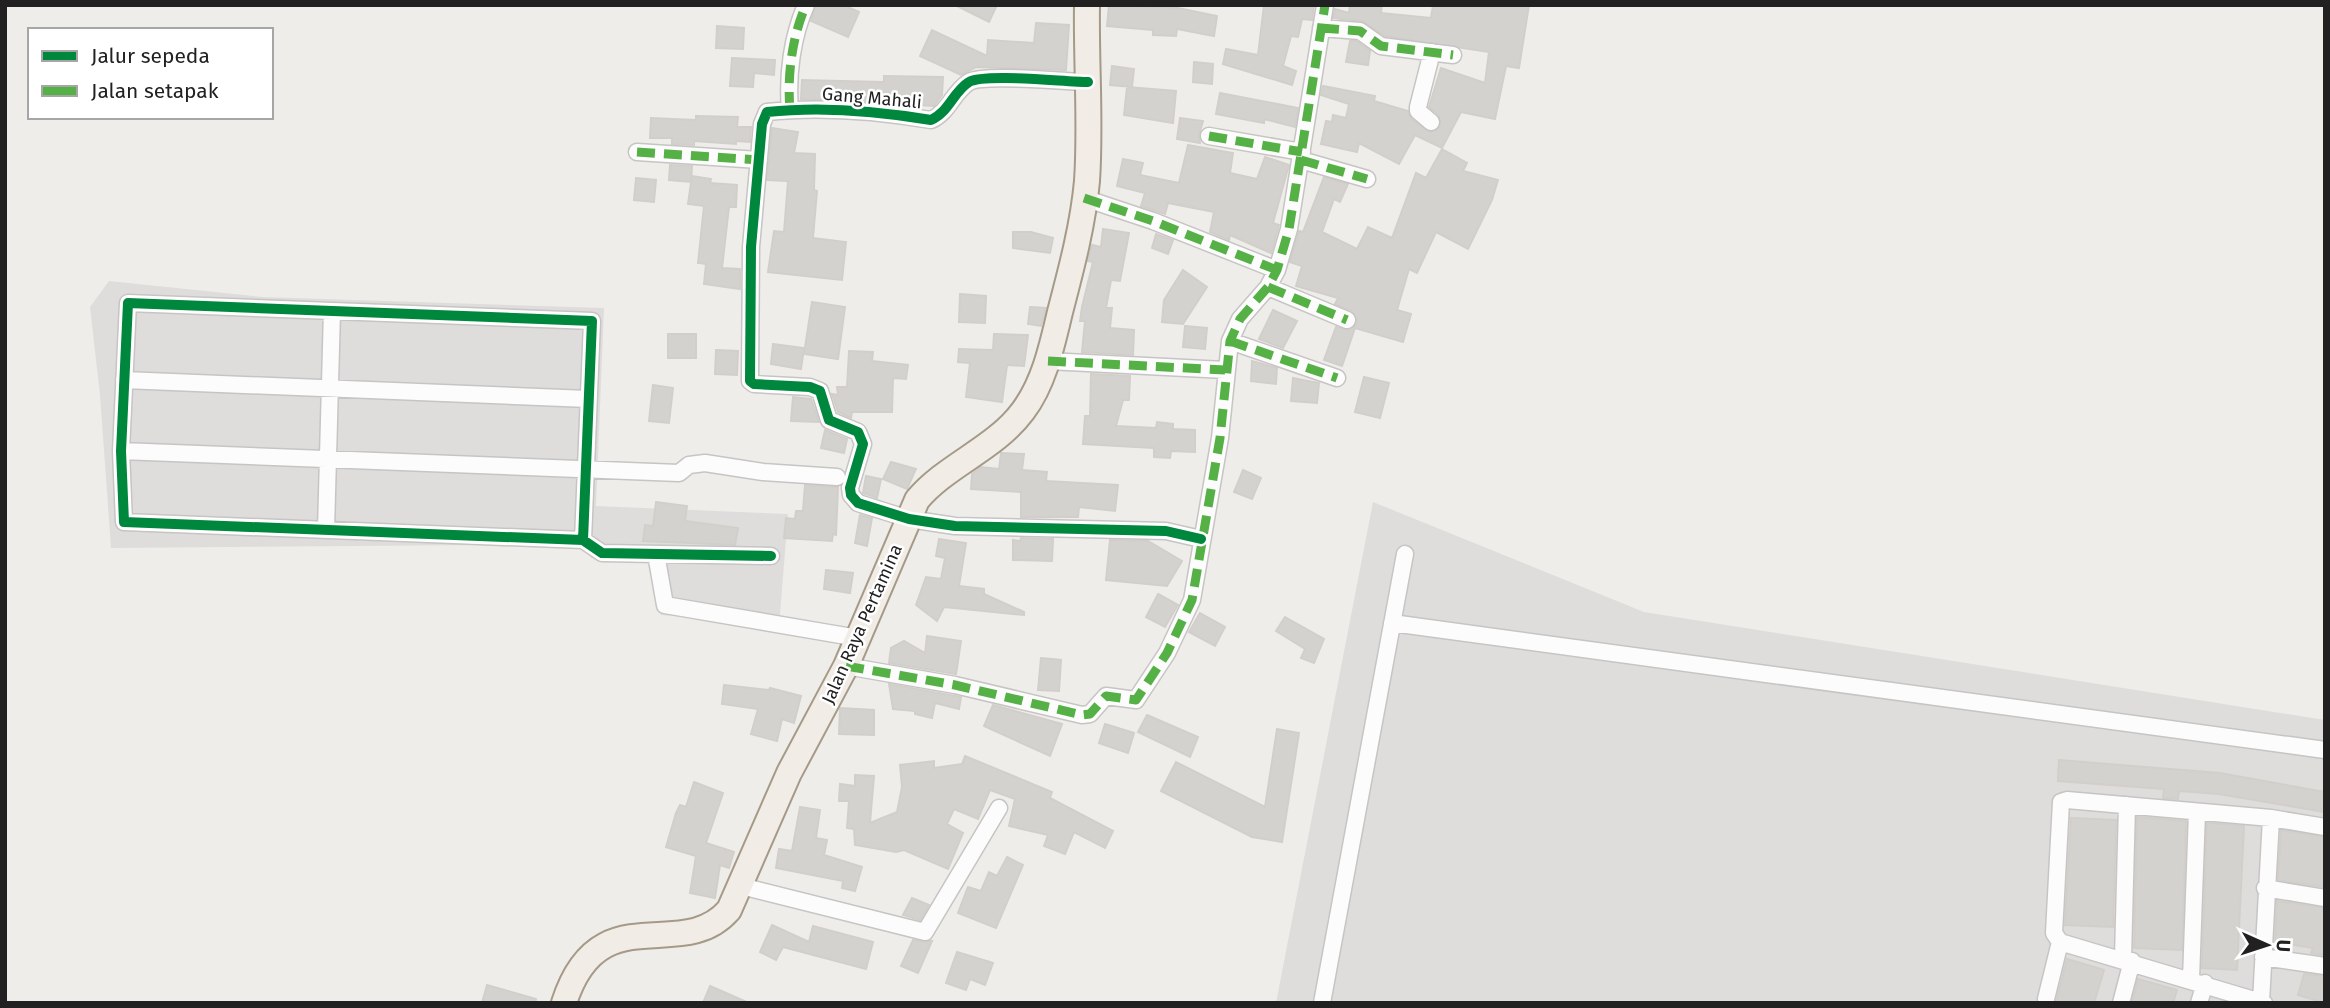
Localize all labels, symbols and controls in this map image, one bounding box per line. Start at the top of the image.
legend [28,28,273,119]
text: Jalur sepeda [91,43,210,69]
text: Jalan setapak [91,78,219,104]
street label: Gang Mahali [821,83,923,113]
street label: Jalan Raya Pertamina [817,541,907,707]
north arrow [2232,910,2302,980]
text: U [2272,939,2295,953]

